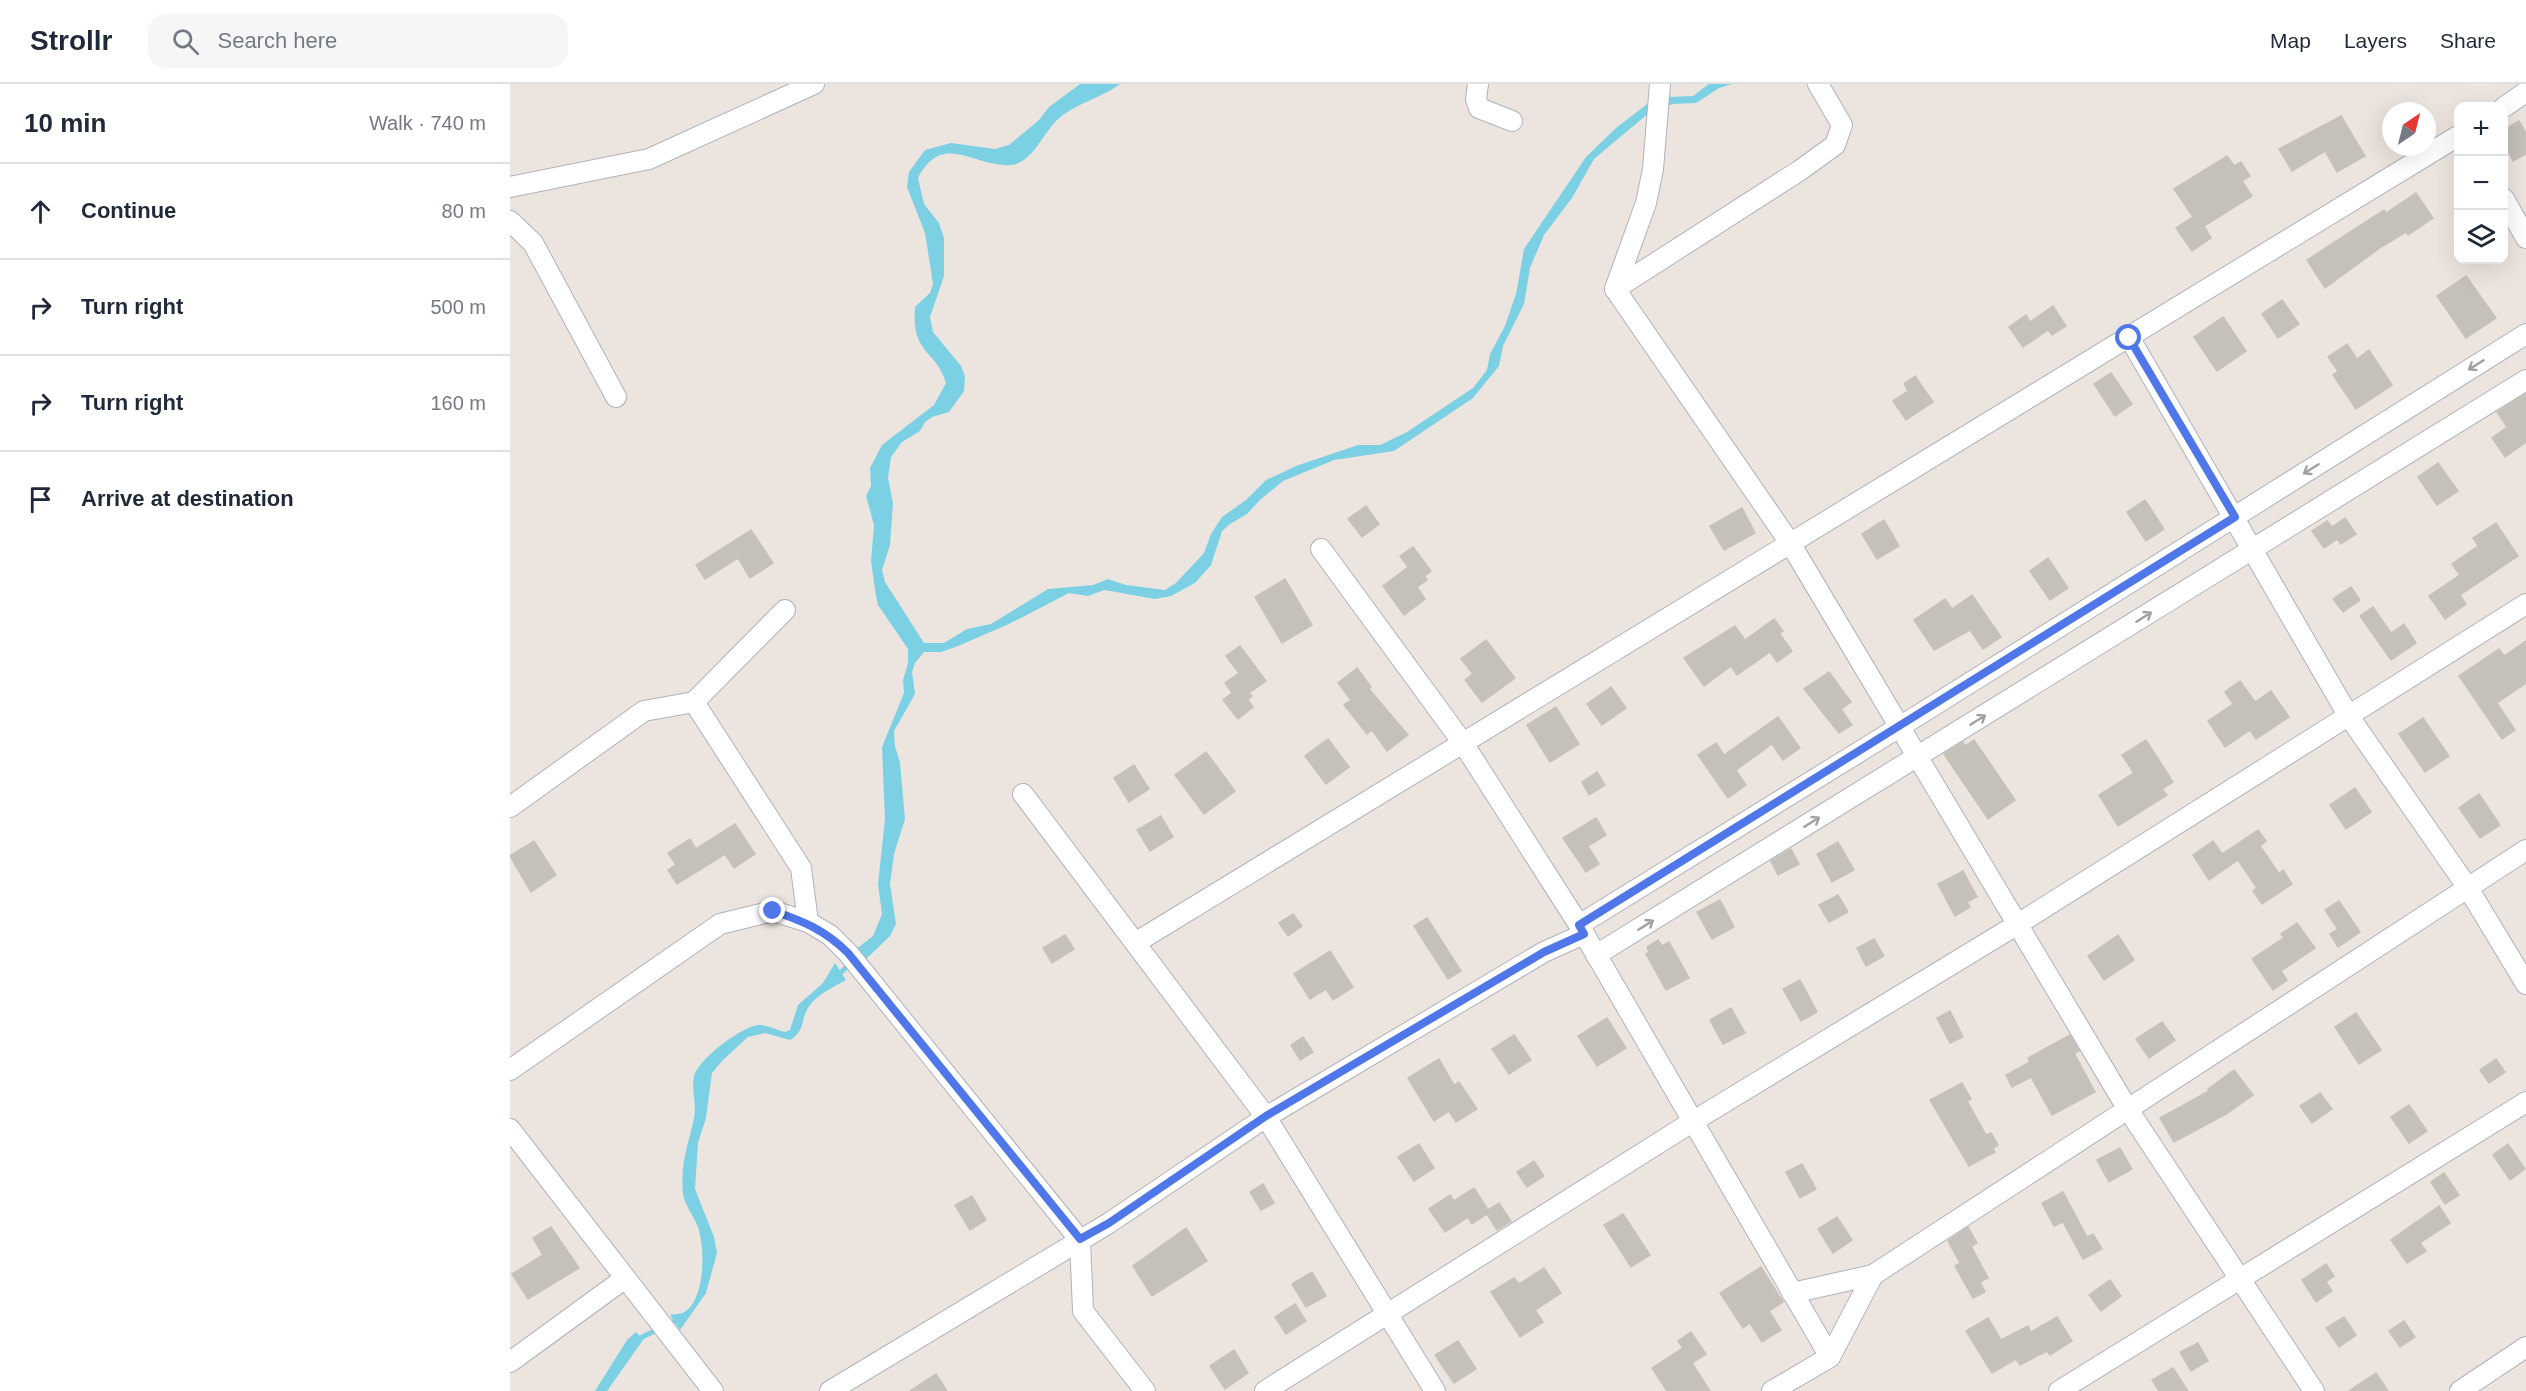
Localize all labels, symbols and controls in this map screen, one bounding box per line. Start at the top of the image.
search box [148,14,568,68]
text: Strollr [30,25,112,56]
icon: search [169,25,202,58]
text: Search here [217,28,337,53]
text: Map [2270,29,2311,52]
text: Layers [2344,29,2407,52]
text: Share [2440,29,2496,52]
north arrow [2382,102,2436,156]
map controls [2454,102,2508,264]
button: + [2454,102,2508,156]
text: 10 min [24,108,106,138]
text: Walk · 740 m [369,112,486,134]
button: − [2454,156,2508,210]
icon: ahead [24,195,57,228]
text: Continue [81,198,176,223]
text: 80 m [442,200,486,222]
button: layers [2454,210,2508,264]
icon: right [24,291,57,324]
text: Turn right [81,294,183,319]
text: 500 m [430,296,486,318]
route start [2115,324,2141,350]
one-way arrow [2468,359,2485,372]
icon: right [24,387,57,420]
text: Turn right [81,390,183,415]
text: 160 m [430,392,486,414]
one-way arrow [2303,463,2320,476]
icon: arrive [24,483,57,516]
text: Arrive at destination [81,486,294,511]
one-way arrow [2135,611,2152,623]
one-way arrow [1969,714,1986,726]
one-way arrow [1803,816,1820,828]
route end [759,897,785,923]
one-way arrow [1637,918,1654,930]

